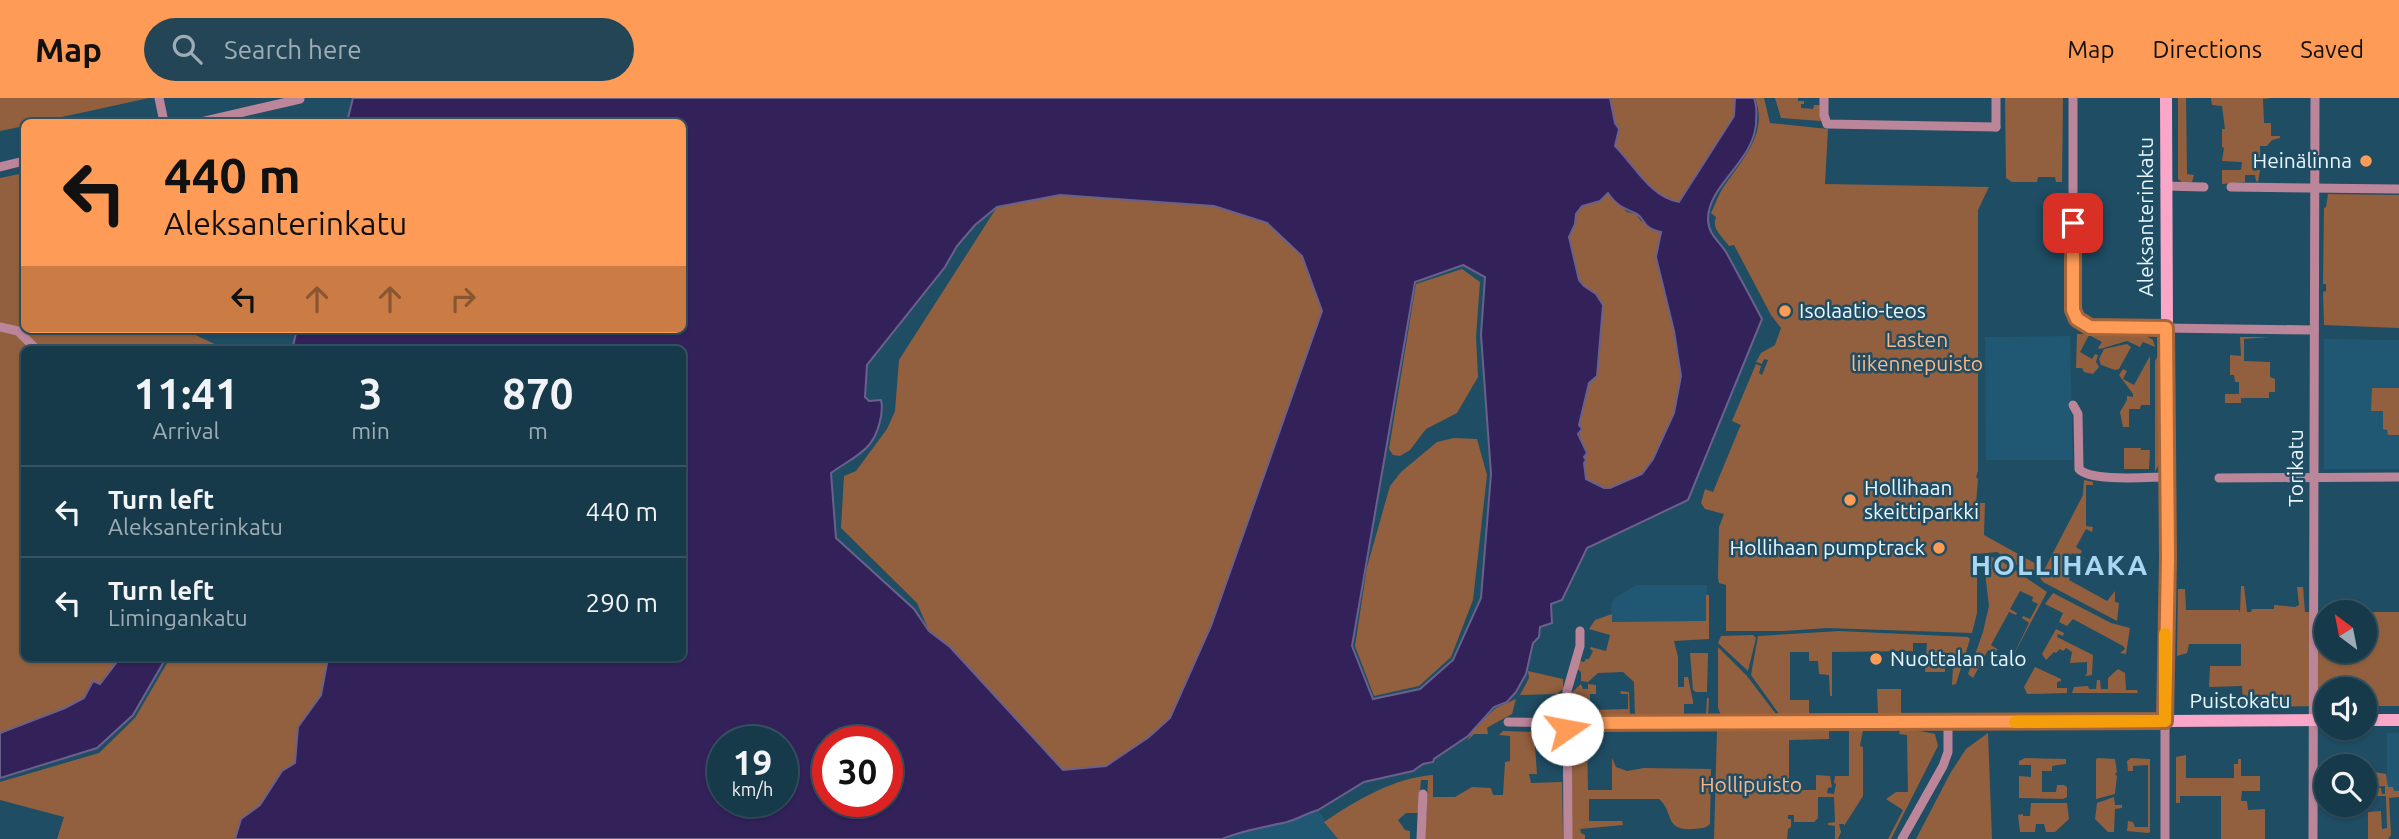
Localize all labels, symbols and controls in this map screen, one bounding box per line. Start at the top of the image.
search box [144,18,634,81]
icon: search [168,30,206,68]
text: Map [35,31,102,68]
text: Search here [224,35,362,64]
text: Map [2067,36,2114,63]
text: Directions [2152,36,2262,63]
text: Saved [2300,36,2364,63]
street label: Aleksanterinkatu [2133,137,2157,297]
icon: left [49,147,140,238]
text: 440 m [164,147,301,202]
place label: Heinälinna [2253,148,2352,172]
marker: Heinälinna [2358,153,2374,169]
pin [2043,193,2103,253]
icon: arrive [2054,204,2092,242]
text: Aleksanterinkatu [164,205,407,241]
icon: left [225,280,263,318]
icon: ahead [298,280,336,318]
icon: ahead [371,280,409,318]
icon: right [444,280,482,318]
place label: Isolaatio-teos [1799,298,1926,322]
marker: Isolaatio-teos [1777,303,1793,319]
park label: Lasten liikennepuisto [1851,327,1983,375]
text: 11:41 [134,370,239,417]
text: 3 [359,370,382,417]
text: 870 [502,370,573,417]
text: Arrival [153,418,220,443]
text: min [351,418,390,443]
text: m [528,418,548,443]
street label: Torikatu [2283,429,2307,507]
place label: Hollihaan skeittiparkki [1864,475,1979,523]
text: Turn left [108,485,214,514]
marker: Hollihaan skeittiparkki [1842,492,1858,508]
icon: left [49,493,87,531]
text: 440 m [586,497,658,526]
text: Aleksanterinkatu [108,514,283,539]
place label: Hollihaan pumptrack [1730,535,1925,559]
marker: Hollihaan pumptrack [1931,540,1947,556]
district label: HOLLIHAKA [1971,549,2149,580]
text: Turn left [108,576,214,605]
icon: left [49,584,87,622]
text: 290 m [586,588,658,617]
north arrow [2314,600,2376,663]
map controls [2314,600,2377,817]
text: Limingankatu [108,605,248,630]
place label: Nuottalan talo [1890,646,2026,670]
marker: Nuottalan talo [1868,651,1884,667]
button: sound [2314,677,2377,740]
street label: Puistokatu [2190,688,2290,712]
position arrow [1530,692,1604,766]
speed limit sign: 30 [812,726,903,817]
text: 19 [733,742,772,782]
button: search [2314,754,2377,817]
park label: Hollipuisto [1700,772,1802,796]
text: km/h [732,779,773,799]

